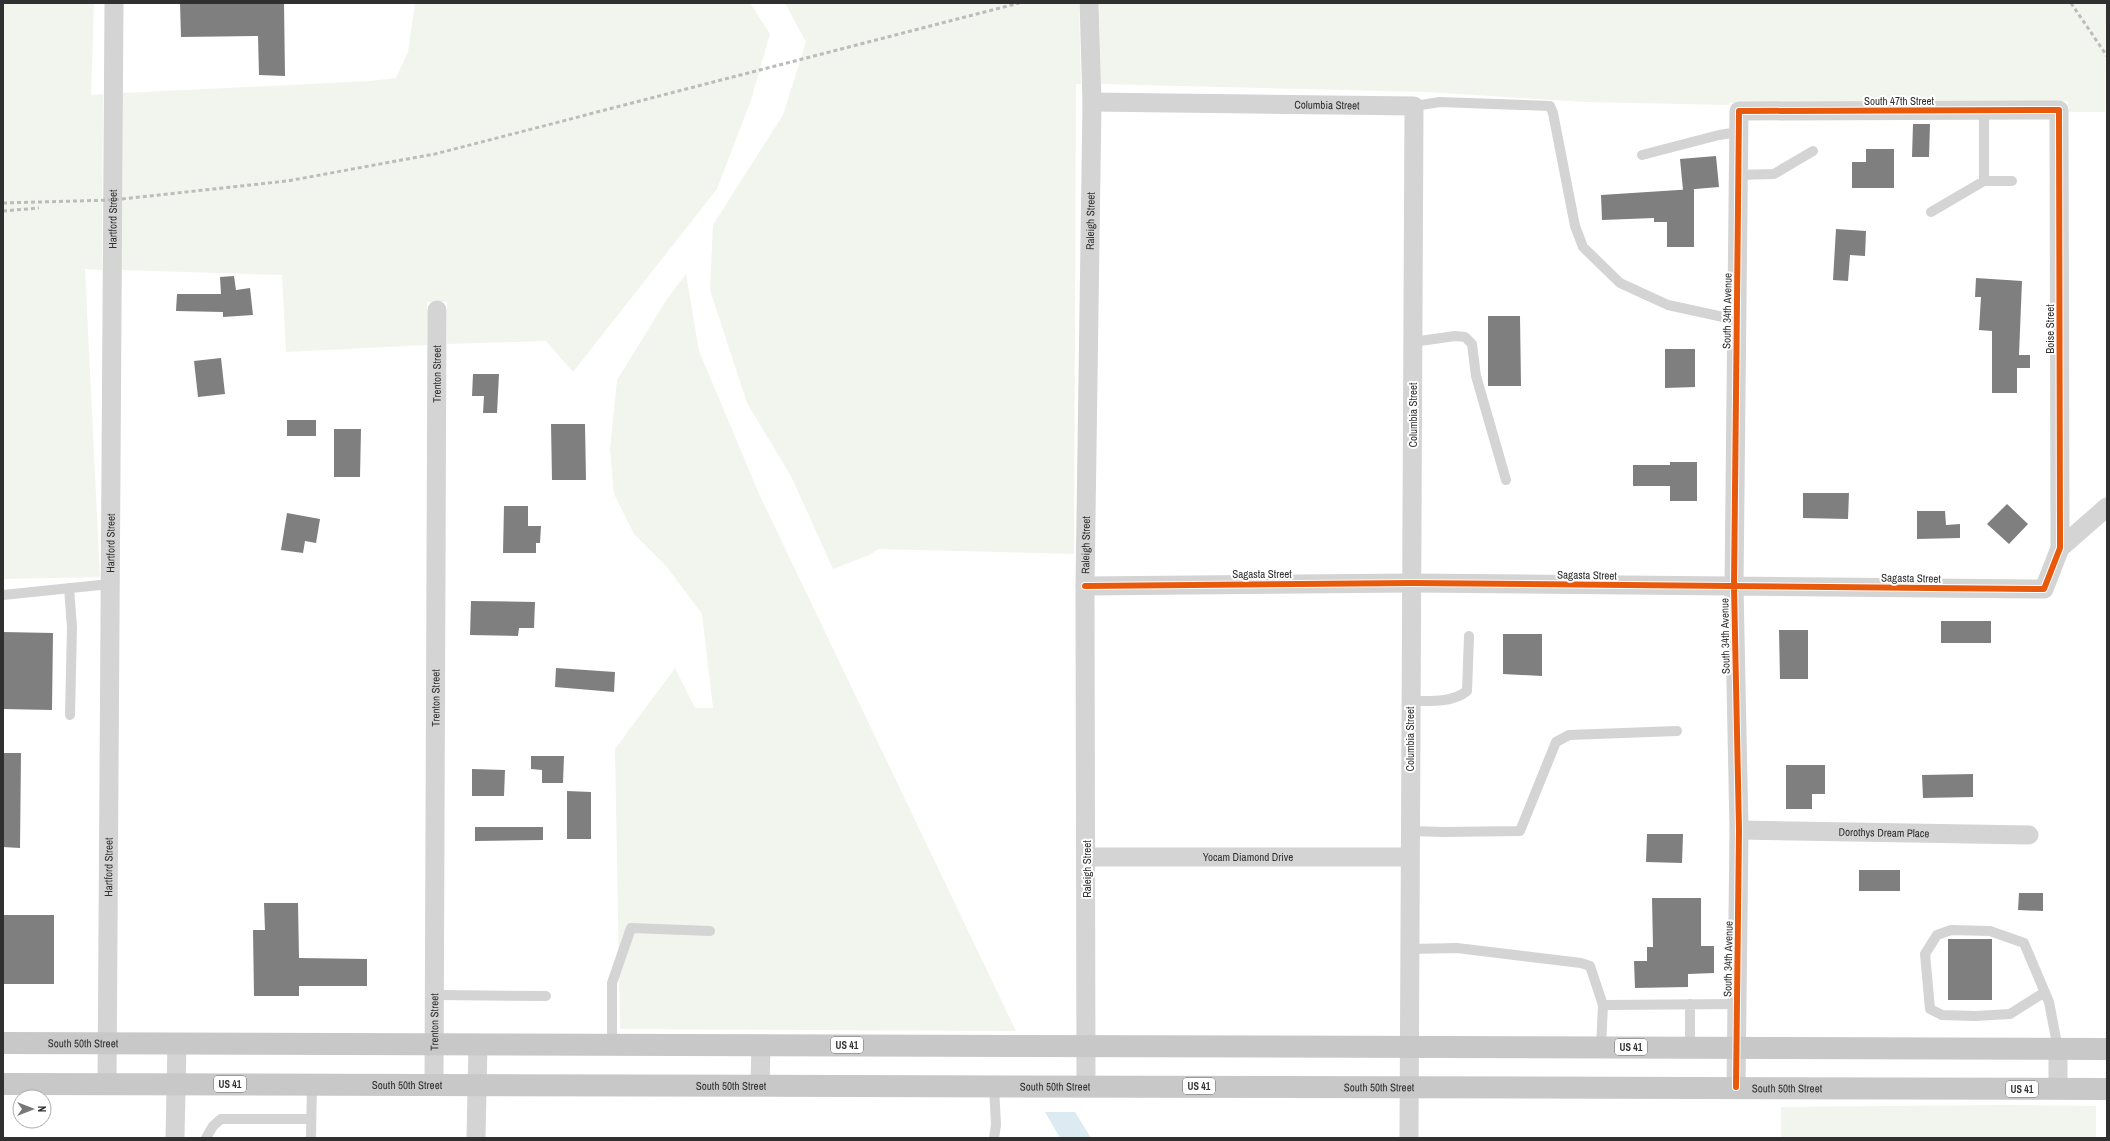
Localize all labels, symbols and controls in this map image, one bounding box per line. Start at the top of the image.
street label: South 47th Street [1864,94,1935,108]
street label: Columbia Street [1294,98,1360,112]
street label: Hartford Street [105,189,120,249]
street label: Raleigh Street [1083,192,1098,250]
street label: South 34th Avenue [1719,273,1735,349]
street label: Boise Street [2043,304,2057,354]
street label: Trenton Street [430,345,444,403]
street label: Columbia Street [1406,382,1420,448]
street label: Hartford Street [103,513,118,573]
street label: Raleigh Street [1078,516,1093,574]
street label: Sagasta Street [1232,567,1292,581]
street label: Sagasta Street [1557,567,1617,583]
street label: Sagasta Street [1881,570,1941,586]
street label: South 34th Avenue [1717,598,1733,674]
street label: Trenton Street [428,669,443,727]
street label: Columbia Street [1403,706,1417,772]
street label: Dorothys Dream Place [1838,825,1930,840]
street label: Hartford Street [101,837,116,897]
street label: Raleigh Street [1080,840,1094,898]
street label: Yocam Diamond Drive [1203,850,1293,864]
street label: South 34th Avenue [1720,921,1736,997]
street label: Trenton Street [427,993,441,1051]
street label: South 50th Street [48,1036,119,1050]
road number: US 41 [831,1037,863,1053]
road number: US 41 [1615,1039,1647,1055]
road number: US 41 [214,1076,246,1092]
street label: South 50th Street [372,1078,443,1092]
road number: US 41 [1183,1078,1215,1094]
street label: South 50th Street [696,1079,767,1093]
street label: South 50th Street [1020,1079,1091,1094]
street label: South 50th Street [1344,1080,1415,1094]
street label: South 50th Street [1752,1081,1823,1095]
road number: US 41 [2006,1081,2038,1097]
north arrow [12,1089,52,1129]
text: N [35,1106,49,1112]

